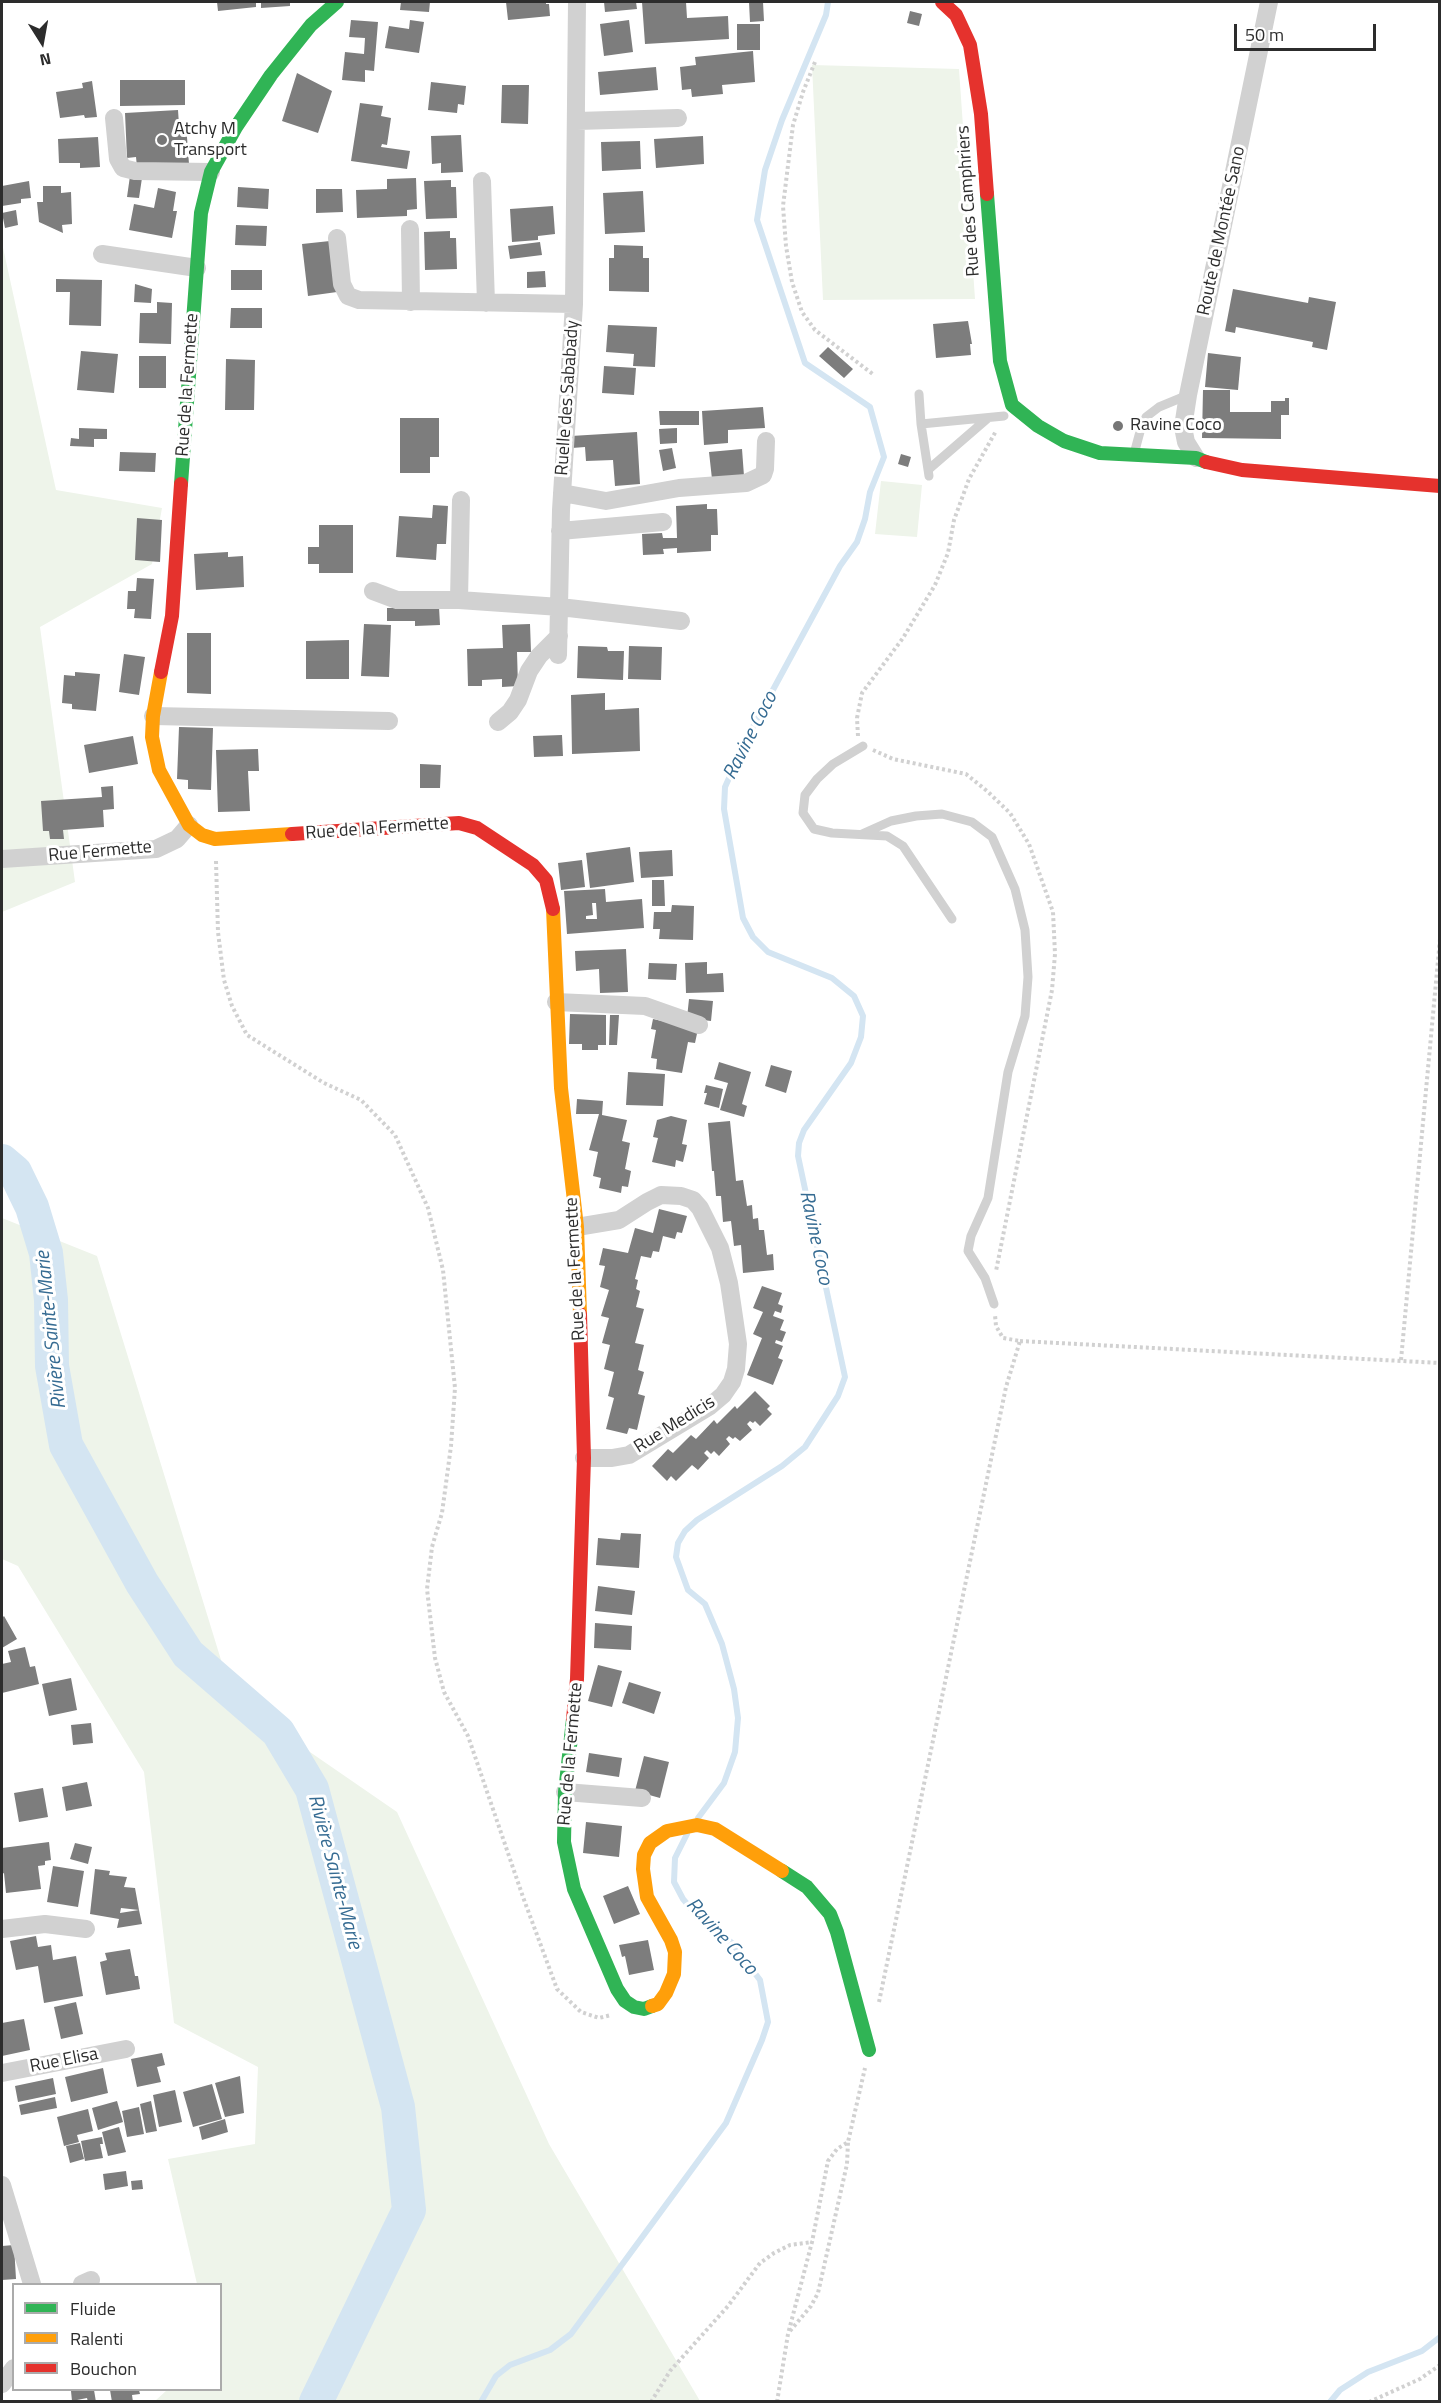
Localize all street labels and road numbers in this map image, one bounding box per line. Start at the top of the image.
street label: Rue des Camphriers [953,125,985,277]
street label: Route de Montée Sano [1194,144,1250,318]
street label: Rue de la Fermette [172,313,204,457]
street label: Ruelle des Sababady [552,319,584,477]
street label: Rue de la Fermette [305,813,449,845]
street label: Rue Fermette [47,837,153,867]
street label: Rue de la Fermette [561,1197,591,1341]
street label: Rue Medicis [631,1392,719,1458]
street label: Rue de la Fermette [554,1682,588,1826]
street label: Rue Elisa [28,2044,100,2078]

